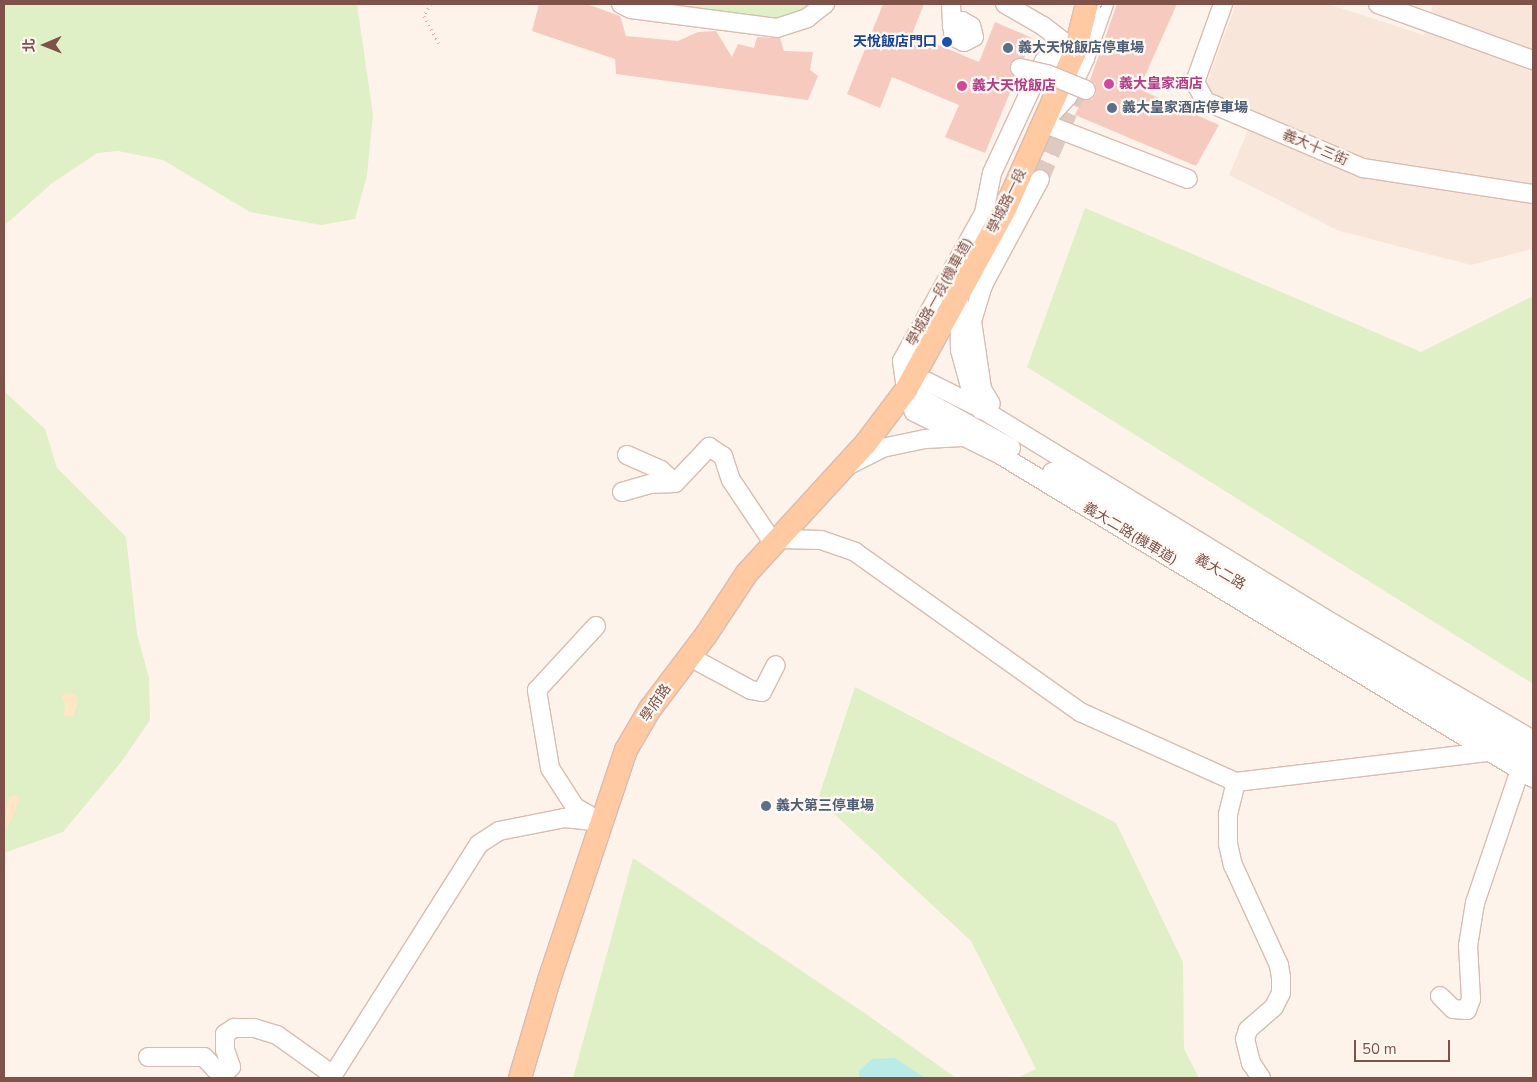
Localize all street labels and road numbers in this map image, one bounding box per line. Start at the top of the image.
street label: 義大十三街 [1280,127,1350,169]
street label: 學城路一段 [984,166,1030,236]
street label: 學城路一段(機車道) [903,235,977,349]
street label: 義大二路(機車道) [1080,499,1180,569]
street label: 義大二路 [1192,550,1248,594]
street label: 學府路 [637,681,675,725]

